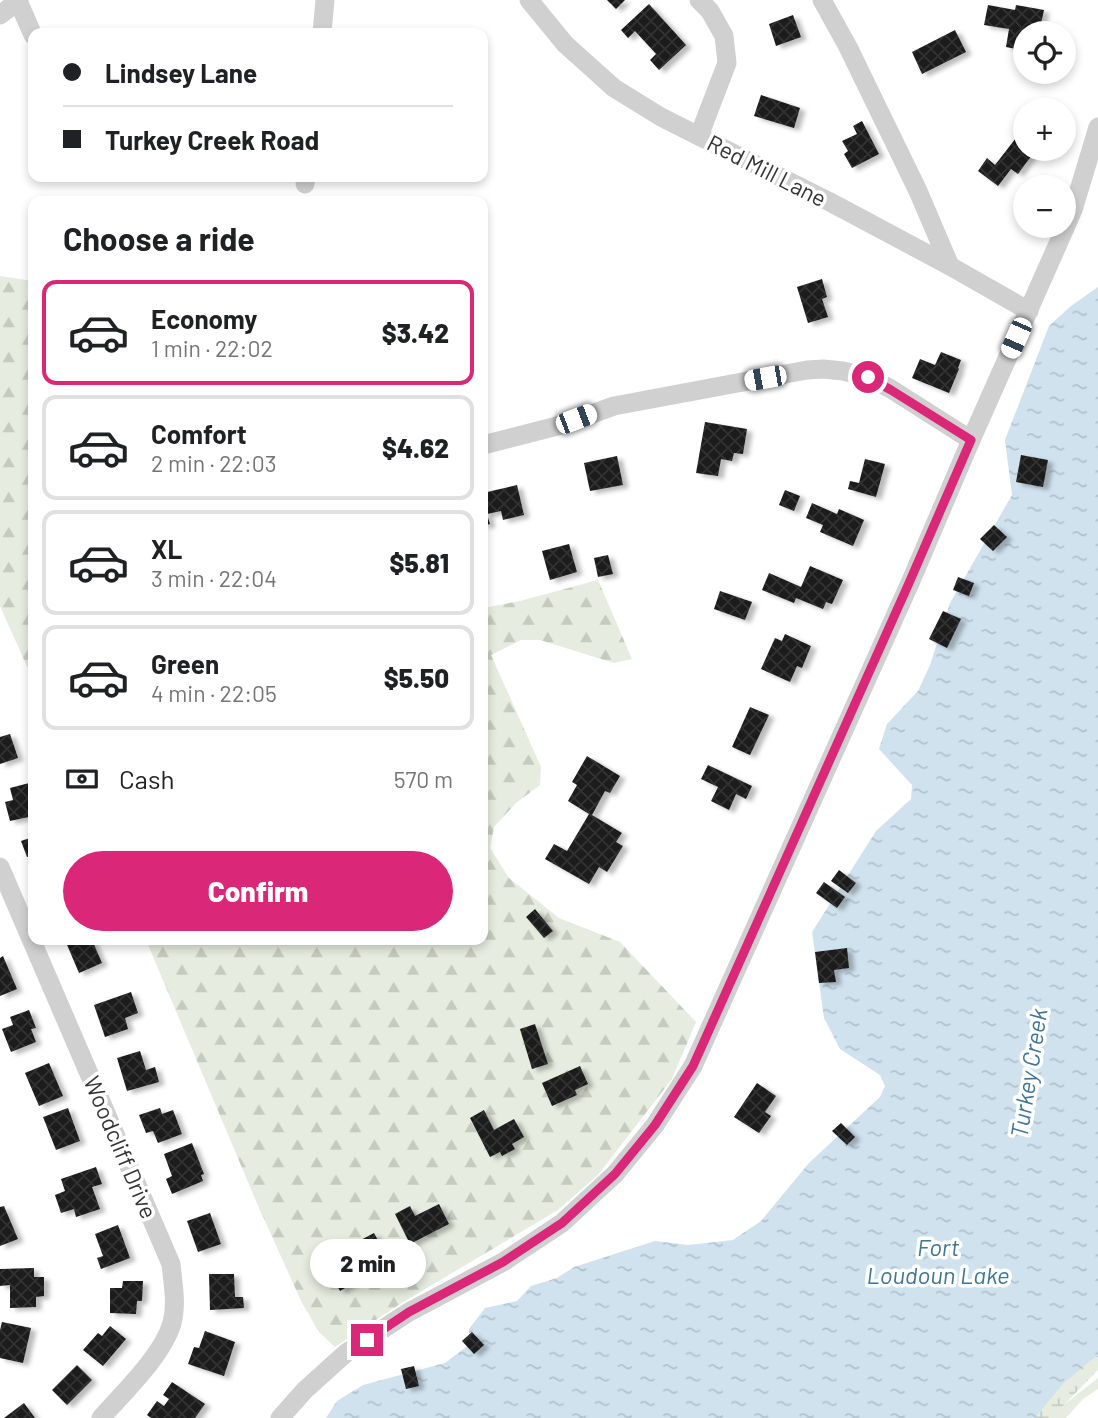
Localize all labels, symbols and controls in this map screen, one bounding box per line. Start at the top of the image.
map controls [1013,21,1076,238]
button: locate [1013,21,1076,84]
text: Lindsey Lane [105,57,257,88]
button: + [1013,98,1076,161]
text: Turkey Creek Road [105,124,319,155]
street label: Red Mill Lane [703,128,831,212]
button: − [1013,175,1076,238]
text: Choose a ride [63,219,255,257]
icon: car [67,301,130,364]
text: Economy [151,303,257,334]
car [998,315,1035,361]
text: $3.42 [382,317,449,348]
text: 1 min · 22:02 [151,334,273,362]
route start [852,361,884,393]
car [743,364,788,392]
car [553,402,600,436]
icon: car [67,416,130,479]
text: Comfort [151,418,247,449]
text: $4.62 [382,432,449,463]
text: 2 min · 22:03 [151,449,277,477]
icon: car [67,531,130,594]
text: XL [151,533,182,564]
text: $5.81 [389,547,449,578]
text: 3 min · 22:04 [151,564,277,592]
icon: car [67,646,130,709]
text: Green [151,648,219,679]
text: $5.50 [384,662,449,693]
text: 4 min · 22:05 [151,679,277,707]
icon: cash [63,760,101,798]
text: Cash [119,763,174,794]
text: 570 m [394,765,453,793]
button: Confirm [63,851,453,931]
water label: Turkey Creek [1003,1006,1053,1140]
street label: Woodcliff Drive [78,1072,164,1222]
water label: Fort Loudoun Lake [866,1232,1010,1289]
callout: 2 min [309,1238,425,1288]
text: 2 min [340,1249,396,1277]
route end [351,1324,383,1356]

